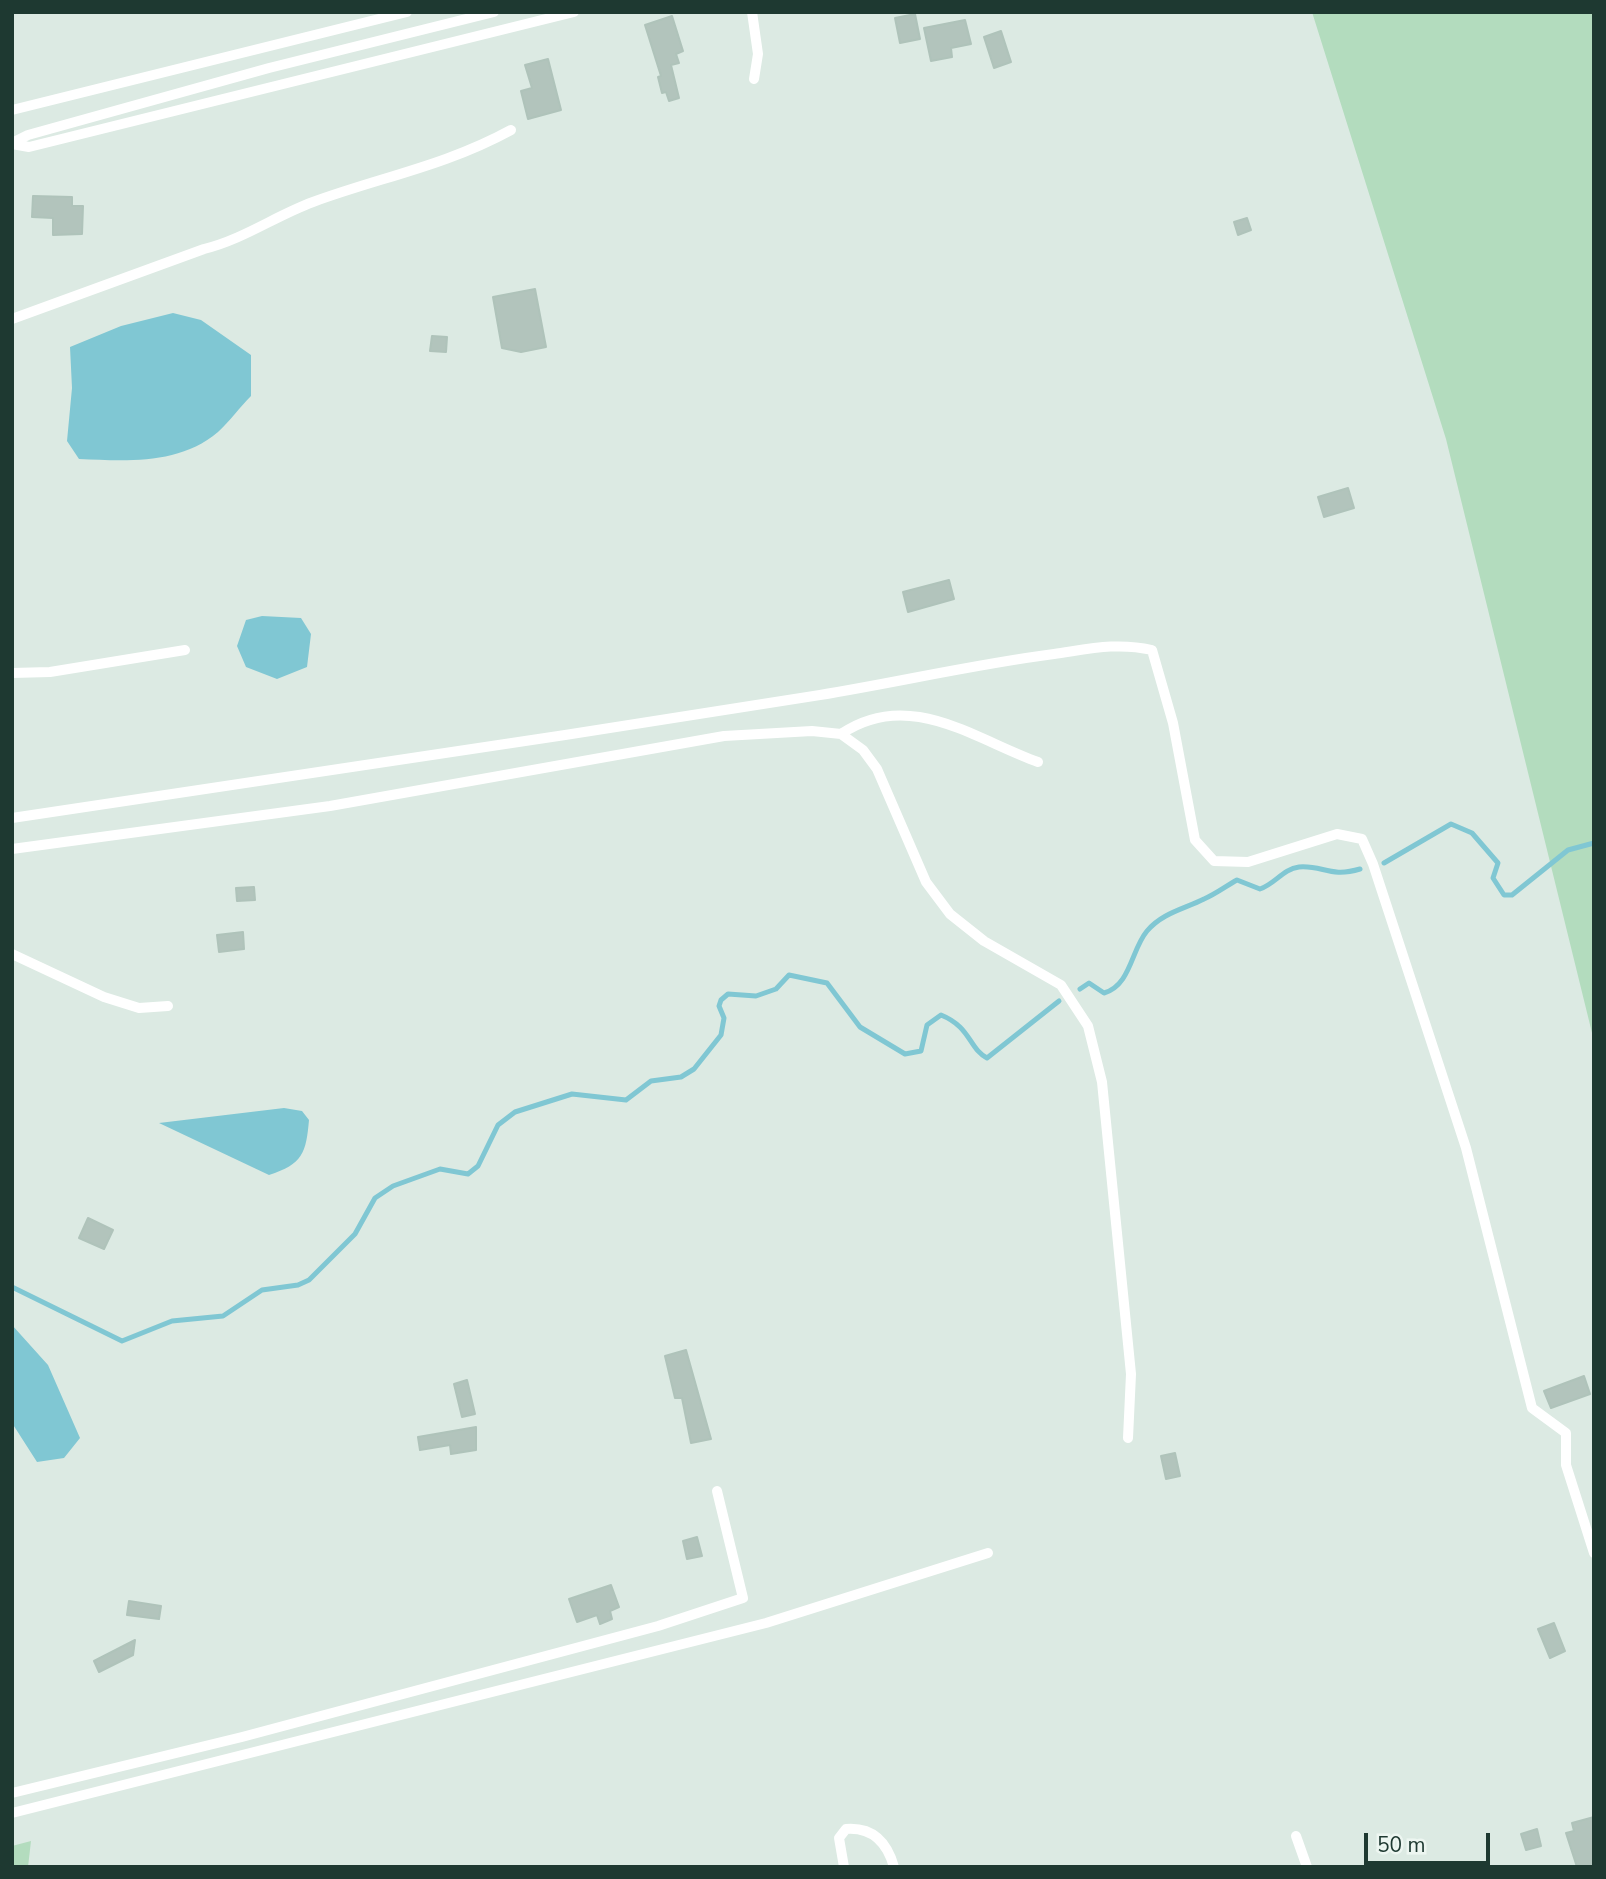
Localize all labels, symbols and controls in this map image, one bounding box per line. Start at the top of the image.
scale bar [1368,1820,1494,1864]
text: 50 m [1377,1831,1426,1859]

